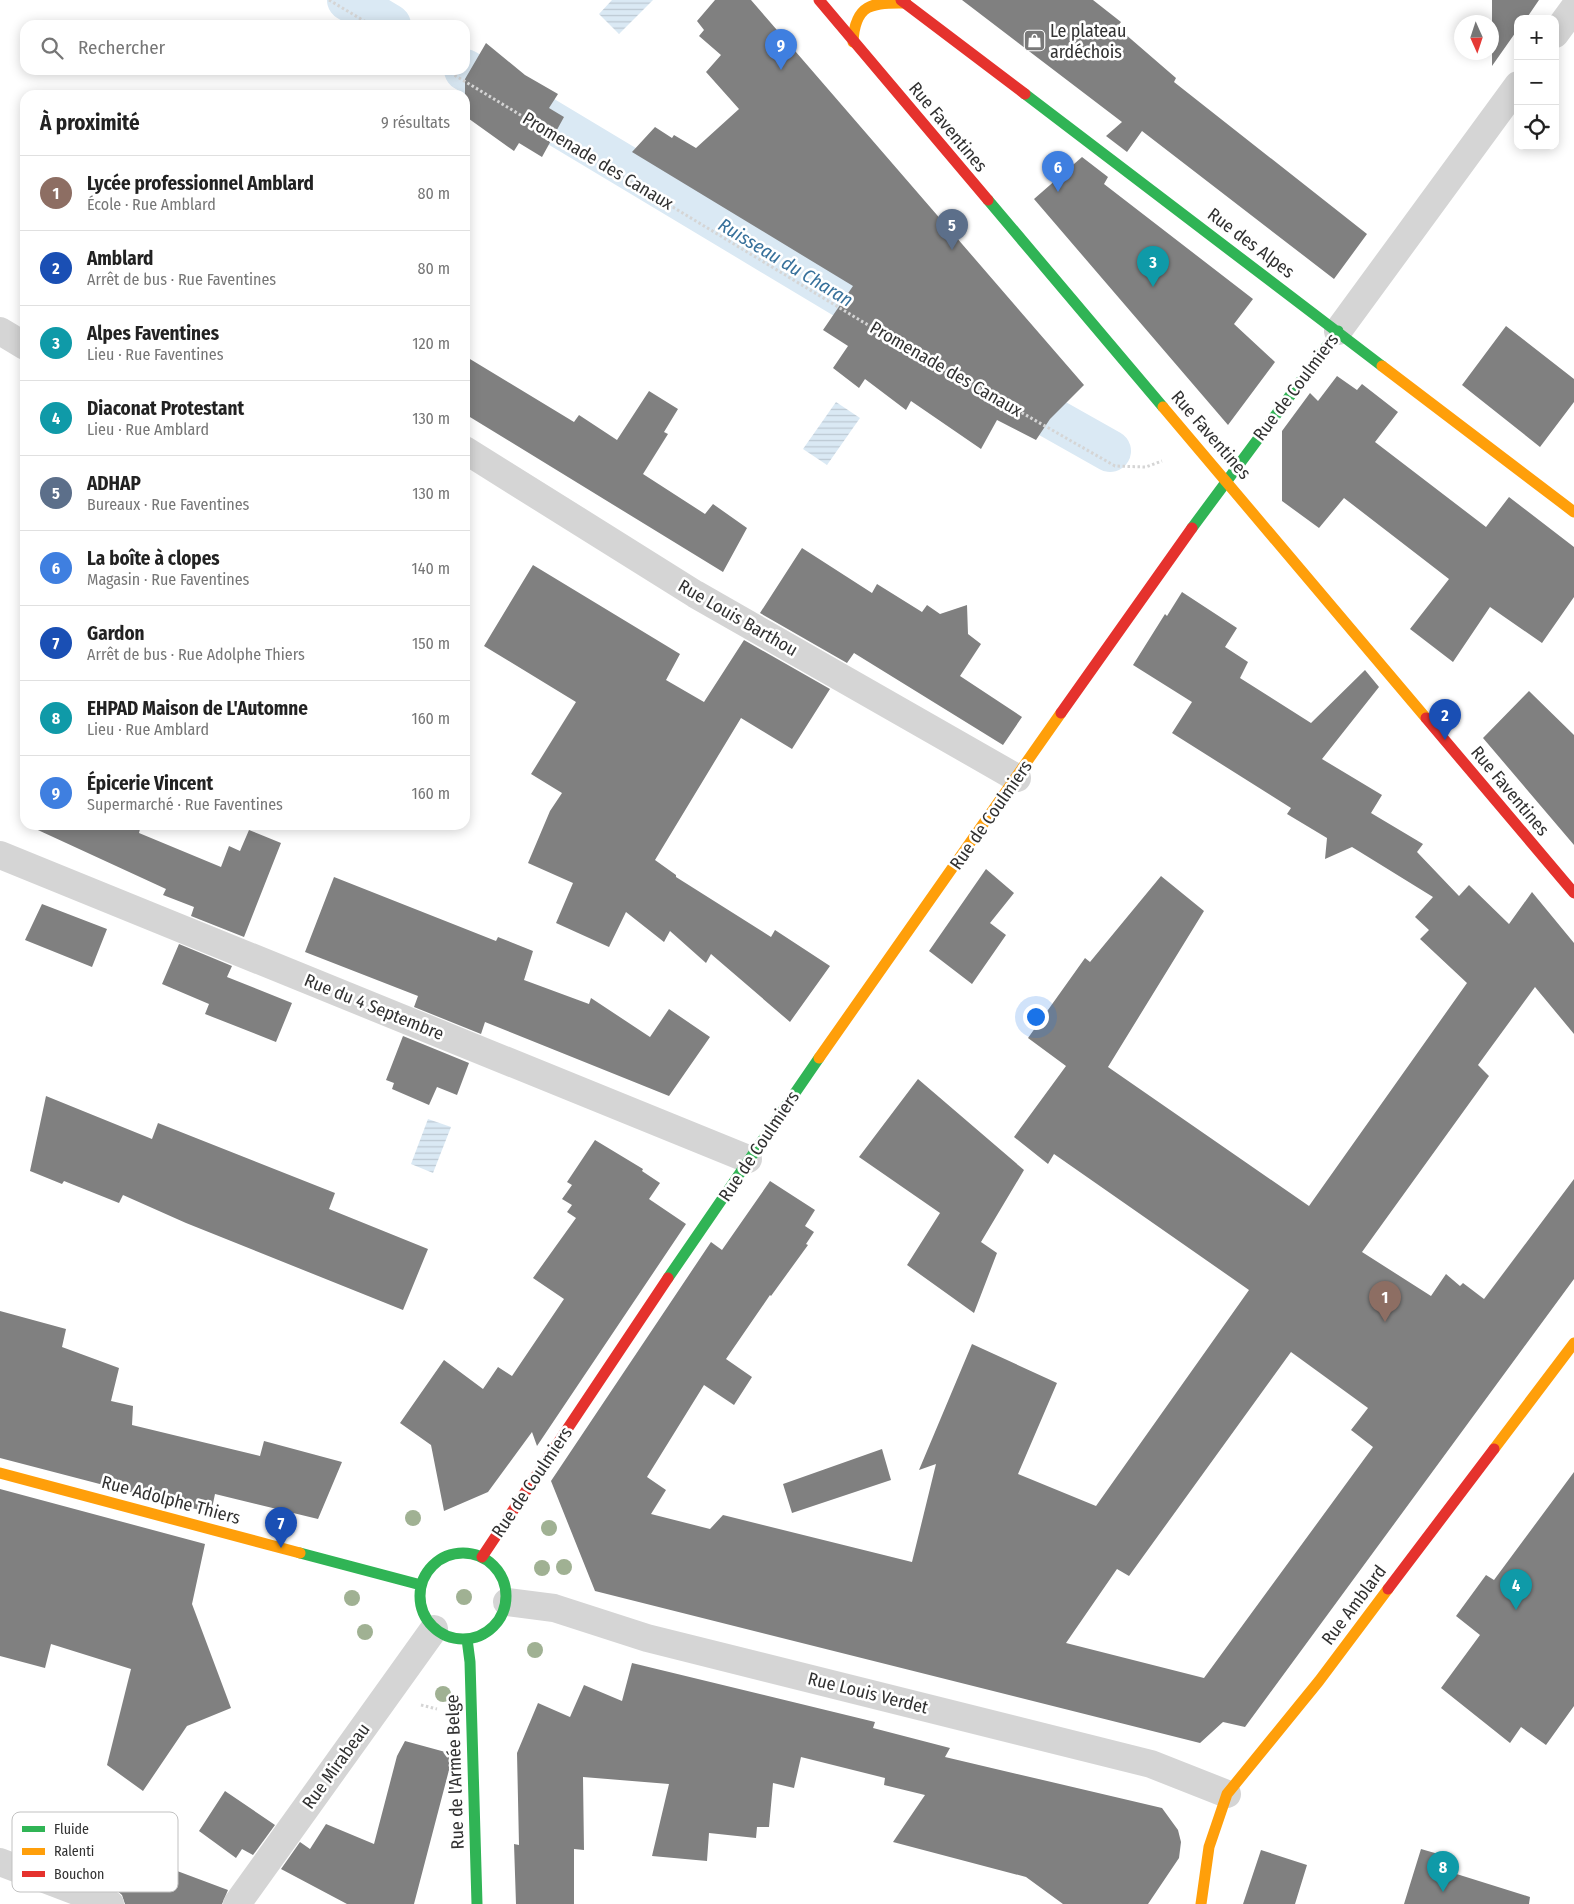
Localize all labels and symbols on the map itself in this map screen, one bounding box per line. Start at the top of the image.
north arrow [1454,15,1499,60]
place label: Le plateau ardéchois [1050,20,1126,63]
pin: 9 [765,29,797,70]
shop icon: Le plateau ardéchois [1022,29,1046,53]
street label: Rue Faventines [904,78,992,177]
street label: Promenade des Canaux [519,107,677,215]
pin: 6 [1042,151,1074,192]
street label: Rue des Alpes [1203,203,1299,283]
pin: 5 [936,209,968,250]
water label: Ruisseau du Charan [714,213,857,312]
pin: 3 [1137,246,1169,287]
street label: Promenade des Canaux [866,316,1026,422]
street label: Rue de Coulmiers [1249,329,1344,445]
street label: Rue Faventines [1166,386,1256,484]
street label: Rue Louis Barthou [674,575,802,661]
pin: 2 [1429,699,1461,740]
street label: Rue Faventines [1466,742,1554,841]
street label: Rue de Coulmiers [945,756,1037,874]
street label: Rue du 4 Septembre [301,969,447,1045]
your location [1023,1004,1049,1030]
street label: Rue de Coulmiers [714,1086,804,1205]
pin: 1 [1369,1281,1401,1322]
street label: Rue de Coulmiers [487,1422,577,1541]
street label: Rue Adolphe Thiers [99,1471,243,1529]
pin: 7 [265,1507,297,1548]
street label: Rue Amblard [1317,1561,1391,1649]
pin: 4 [1500,1569,1532,1610]
street label: Rue Louis Verdet [806,1667,930,1719]
street label: Rue de l'Armée Belge [441,1694,469,1850]
street label: Rue Mirabeau [297,1719,375,1813]
legend [12,1812,178,1892]
text: Fluide [54,1821,89,1838]
text: Ralenti [54,1843,94,1860]
pin: 8 [1427,1851,1459,1892]
text: Bouchon [54,1866,104,1883]

